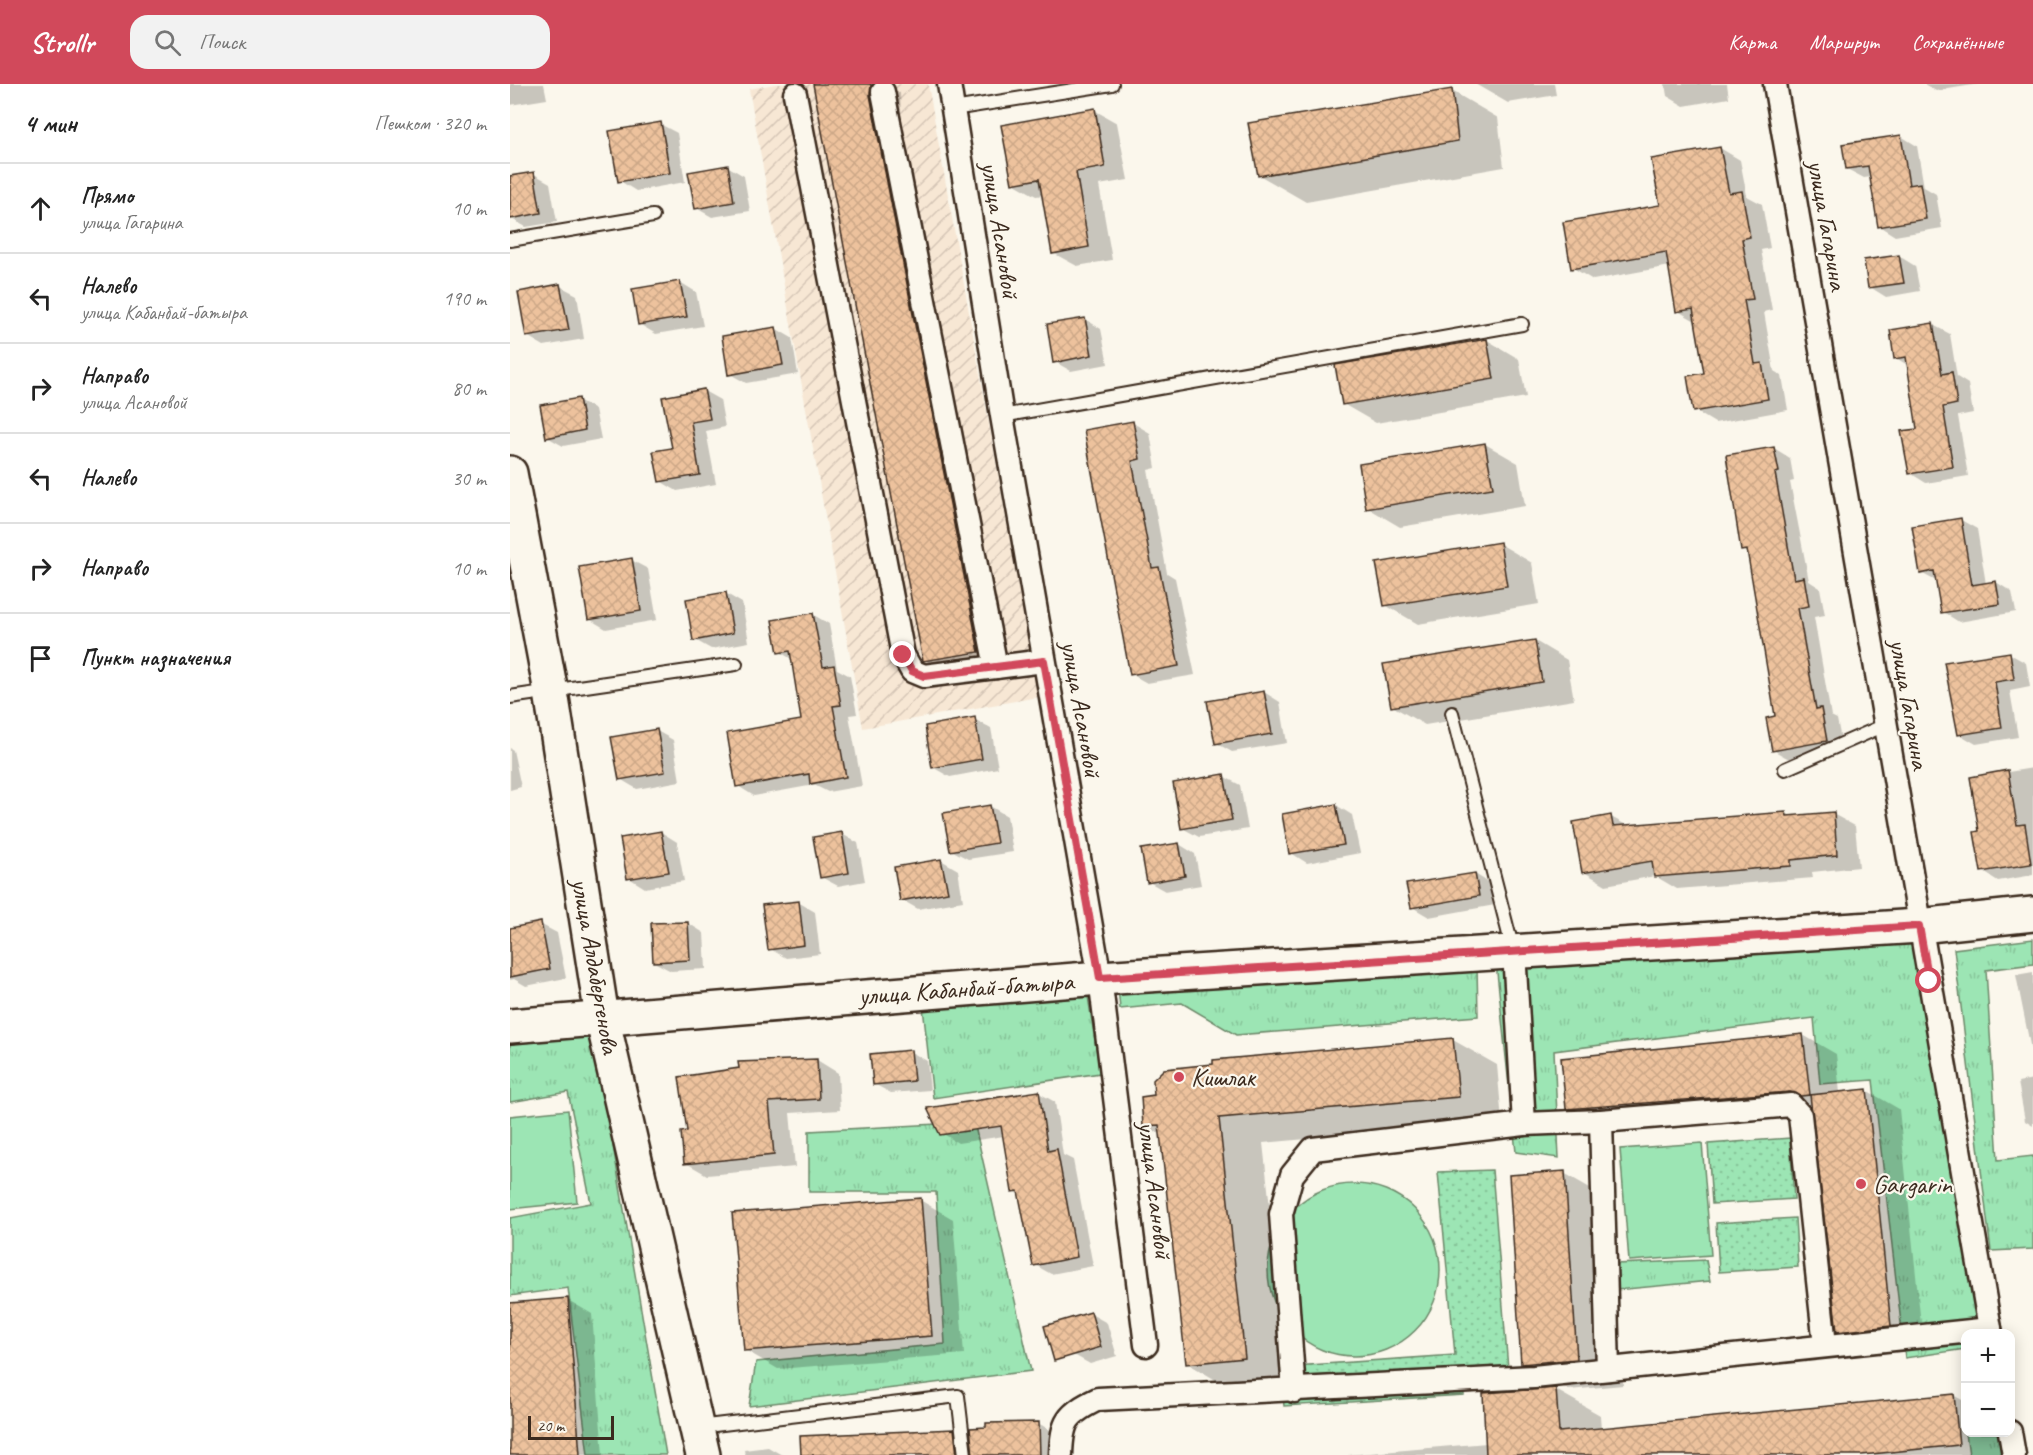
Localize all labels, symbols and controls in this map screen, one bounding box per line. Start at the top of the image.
search box [130,15,550,69]
text: Strollr [30,25,94,60]
icon: search [151,26,184,59]
text: Поиск [199,28,245,56]
text: Карта [1728,29,1777,55]
text: Маршрут [1810,29,1879,55]
text: Сохранённые [1912,29,2003,55]
text: 4 мин [24,107,77,140]
text: Пешком · 320 m [374,111,486,136]
street label: улица Гагарина [1799,155,1855,294]
street label: улица Асановой [973,157,1028,303]
text: Прямо [81,182,133,210]
icon: ahead [24,192,57,225]
text: 10 m [452,196,486,221]
text: улица Гагарина [81,210,182,235]
text: Налево [81,272,137,300]
icon: left [24,282,57,315]
text: 190 m [443,286,486,311]
text: улица Кабанбай-батыра [81,300,247,325]
text: Направо [81,362,148,390]
icon: right [24,372,57,405]
text: 80 m [452,376,486,401]
text: улица Асановой [81,390,187,415]
icon: left [24,462,57,495]
text: Налево [81,464,137,492]
text: 30 m [452,466,486,491]
icon: right [24,552,57,585]
text: Направо [81,554,148,582]
text: 10 m [452,556,486,581]
street label: улица Гагарина [1881,634,1937,773]
street label: улица Асановой [1053,636,1110,782]
route end [889,641,915,667]
icon: arrive [24,642,57,675]
text: Пункт назначения [81,644,230,672]
street label: улица Алдабергенова [564,874,627,1058]
street label: улица Кабанбай-батыра [855,964,1076,1013]
route start [1915,967,1941,993]
place label: Кишлак [1191,1061,1256,1094]
marker: Кишлак [1172,1070,1186,1084]
street label: улица Асановой [1130,1118,1181,1263]
place label: Gargarin [1873,1168,1953,1201]
marker: Gargarin [1854,1177,1868,1191]
map controls [1961,1329,2015,1437]
button: + [1961,1329,2015,1383]
button: − [1961,1383,2015,1437]
scale bar [528,1413,614,1440]
text: 20 m [537,1416,564,1436]

